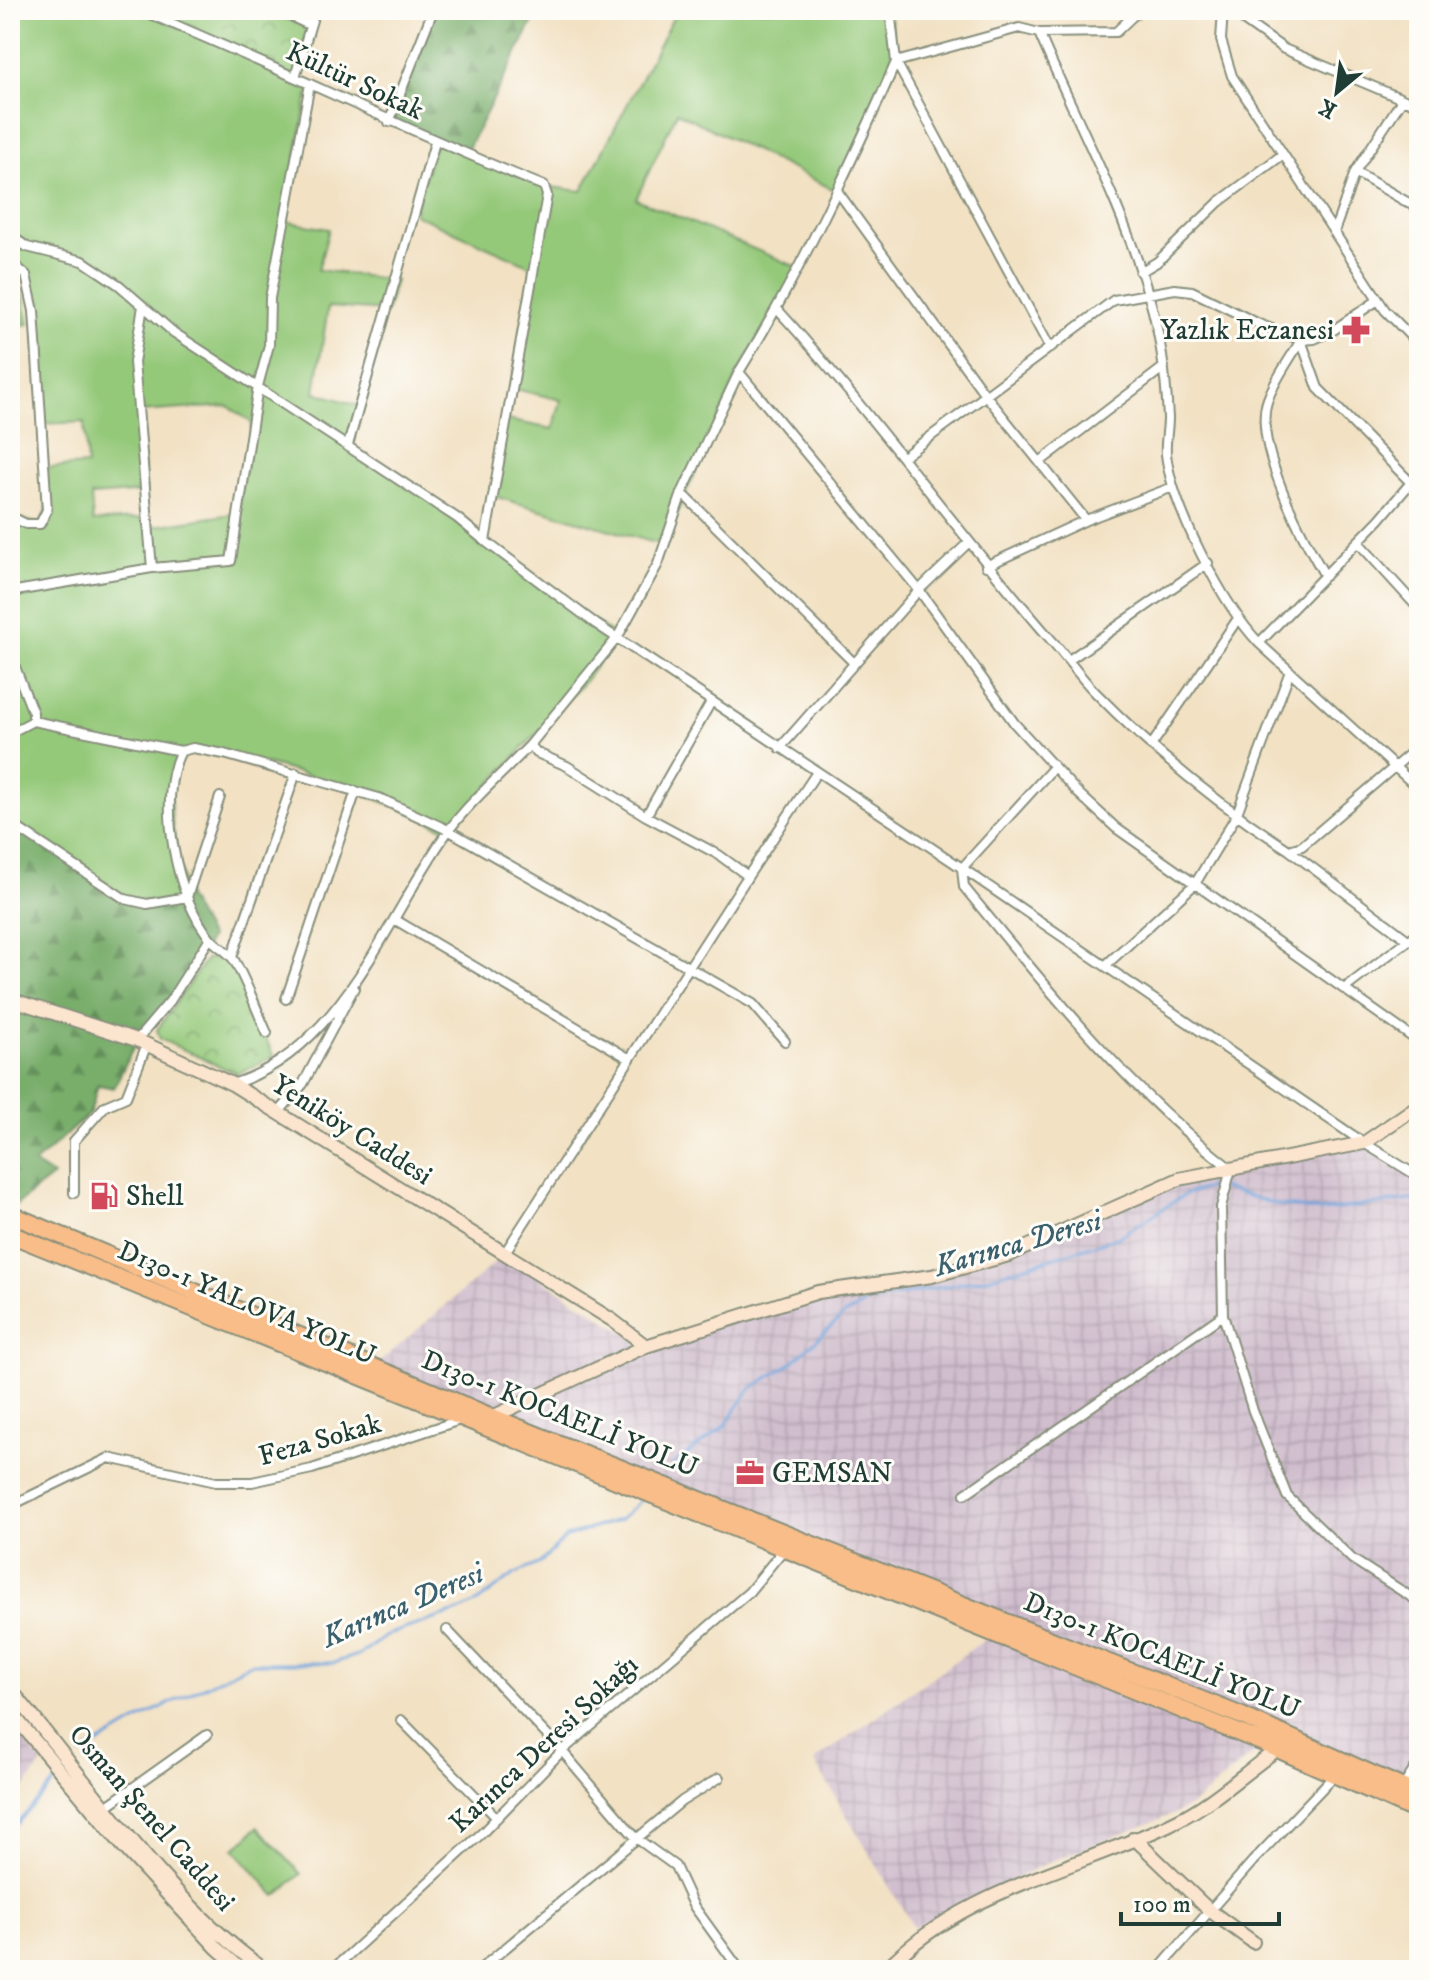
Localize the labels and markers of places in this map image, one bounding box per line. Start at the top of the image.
place label: Yazlık Eczanesi [1160,313,1334,348]
pharmacy icon: Yazlık Eczanesi [1341,315,1371,345]
place label: Shell [126,1179,184,1214]
fuel station icon: Shell [89,1181,119,1211]
place label: GEMSAN [772,1456,893,1491]
office icon: GEMSAN [735,1458,765,1488]

